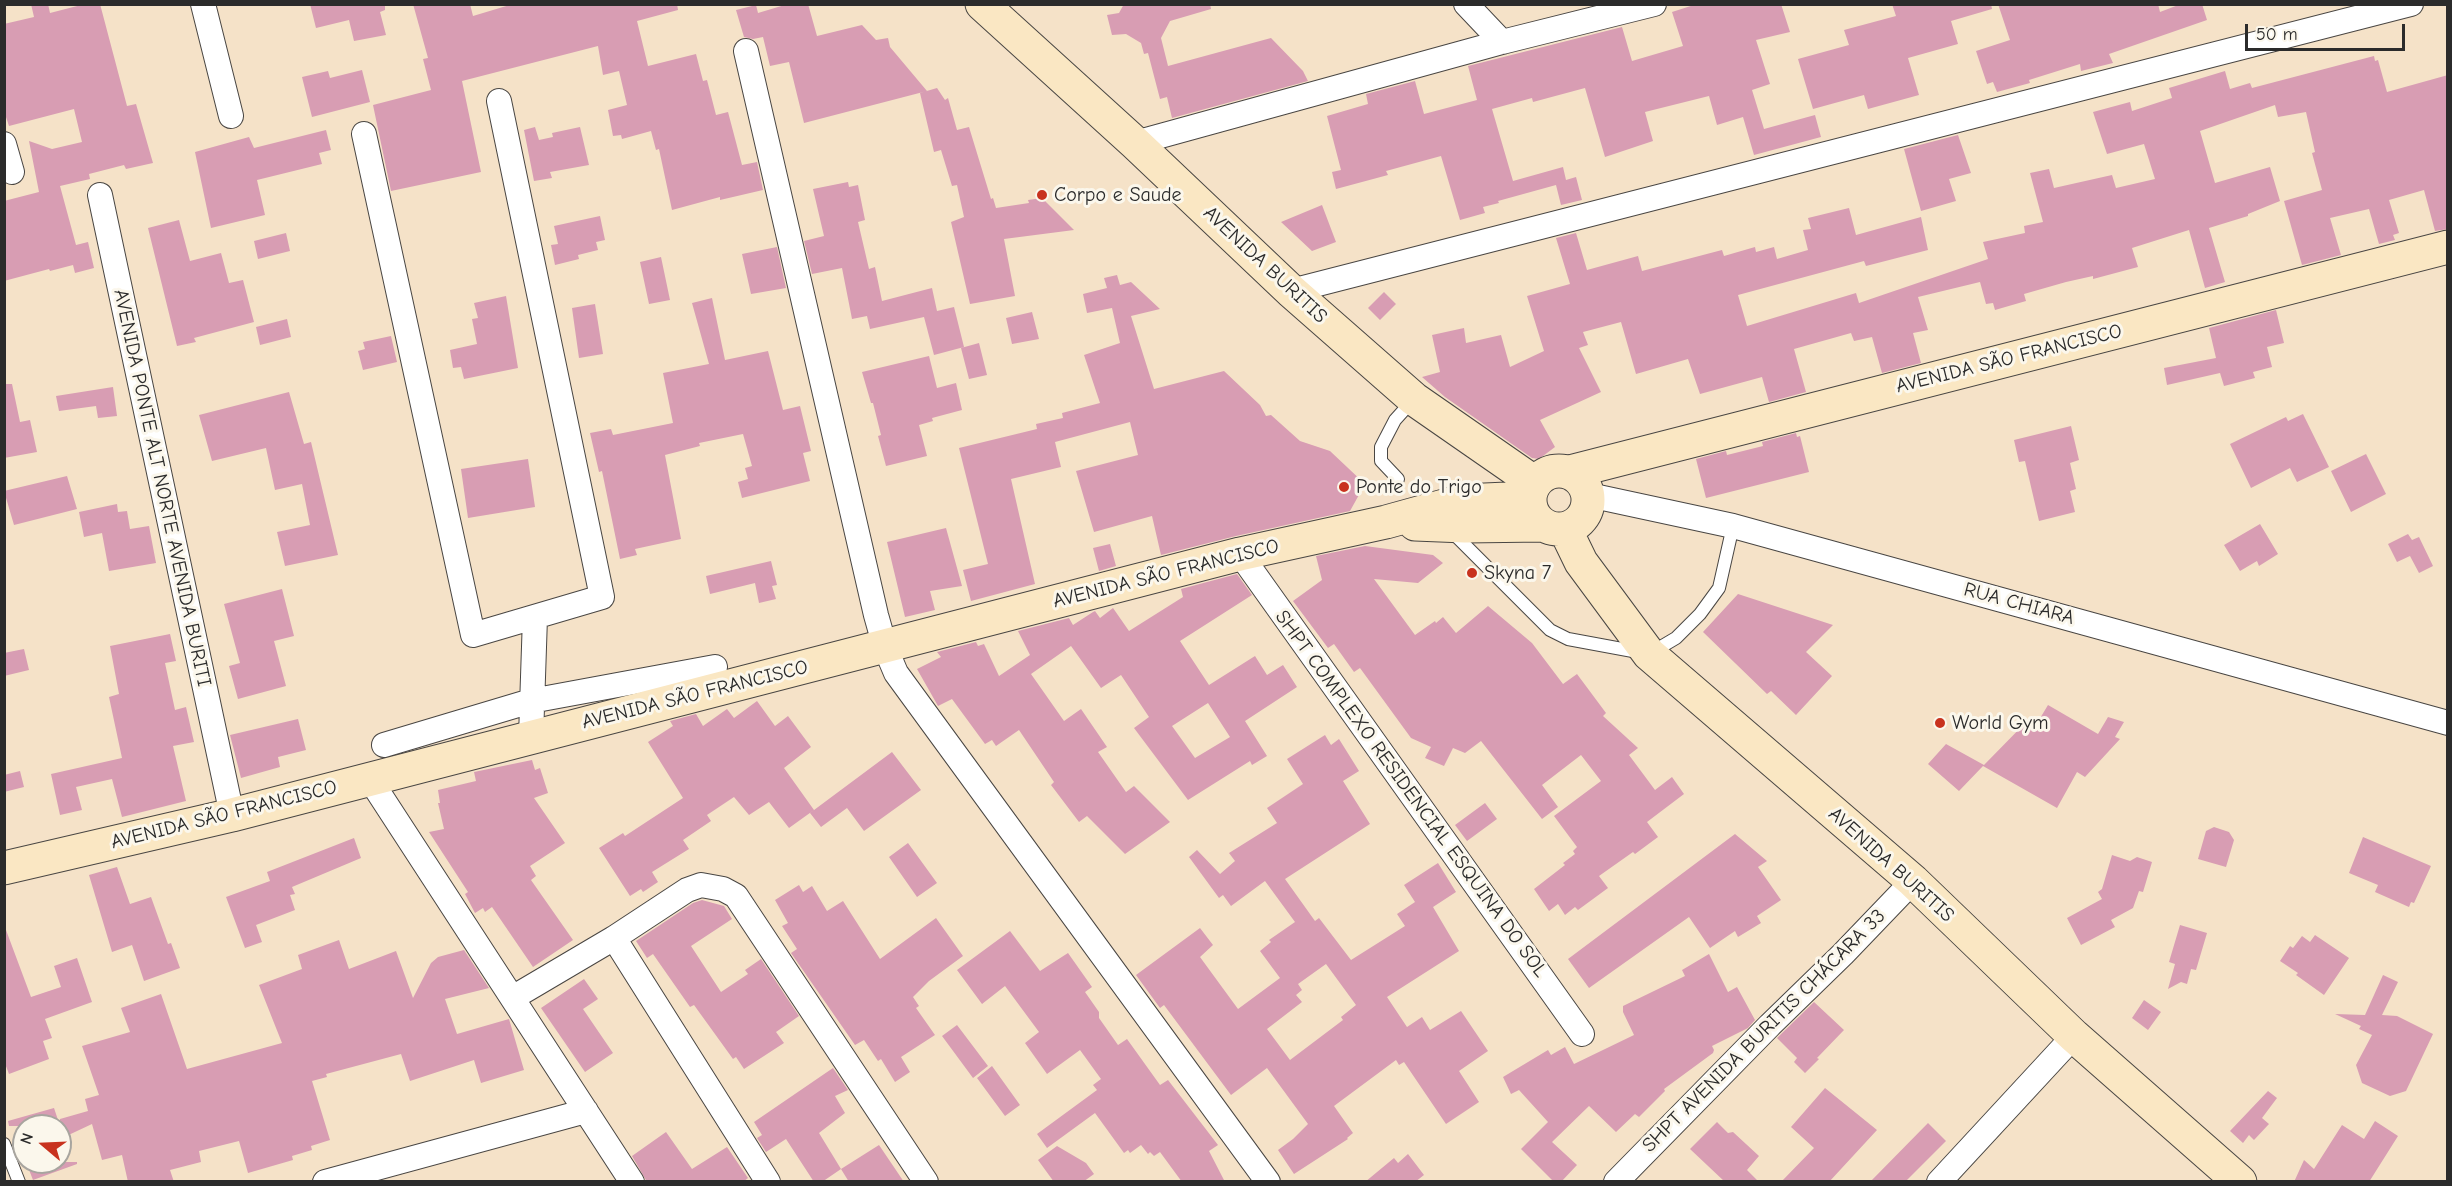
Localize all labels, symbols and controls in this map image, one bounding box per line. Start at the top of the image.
scale bar [2248,12,2408,50]
text: 50 m [2256,24,2298,45]
place label: Corpo e Saude [1054,183,1182,207]
marker: Corpo e Saude [1035,188,1049,202]
street label: AVENIDA BURITIS [1198,201,1332,329]
street label: AVENIDA PONTE ALT NORTE AVENIDA BURITI [108,287,216,689]
street label: AVENIDA SÃO FRANCISCO [1894,319,2124,399]
place label: Ponte do Trigo [1356,475,1482,499]
marker: Ponte do Trigo [1337,480,1351,494]
street label: AVENIDA SÃO FRANCISCO [1051,534,1281,614]
place label: Skyna 7 [1484,561,1551,585]
marker: Skyna 7 [1465,566,1479,580]
street label: RUA CHIARA [1961,578,2077,630]
street label: SHPT COMPLEXO RESIDENCIAL ESQUINA DO SOL [1270,606,1552,982]
street label: AVENIDA SÃO FRANCISCO [580,655,810,735]
place label: World Gym [1952,711,2049,735]
marker: World Gym [1933,716,1947,730]
street label: AVENIDA SÃO FRANCISCO [109,775,339,855]
street label: AVENIDA BURITIS [1823,802,1959,928]
street label: SHPT AVENIDA BURITIS CHÁCARA 33 [1637,904,1891,1158]
north arrow [12,1114,72,1174]
text: N [17,1131,37,1147]

